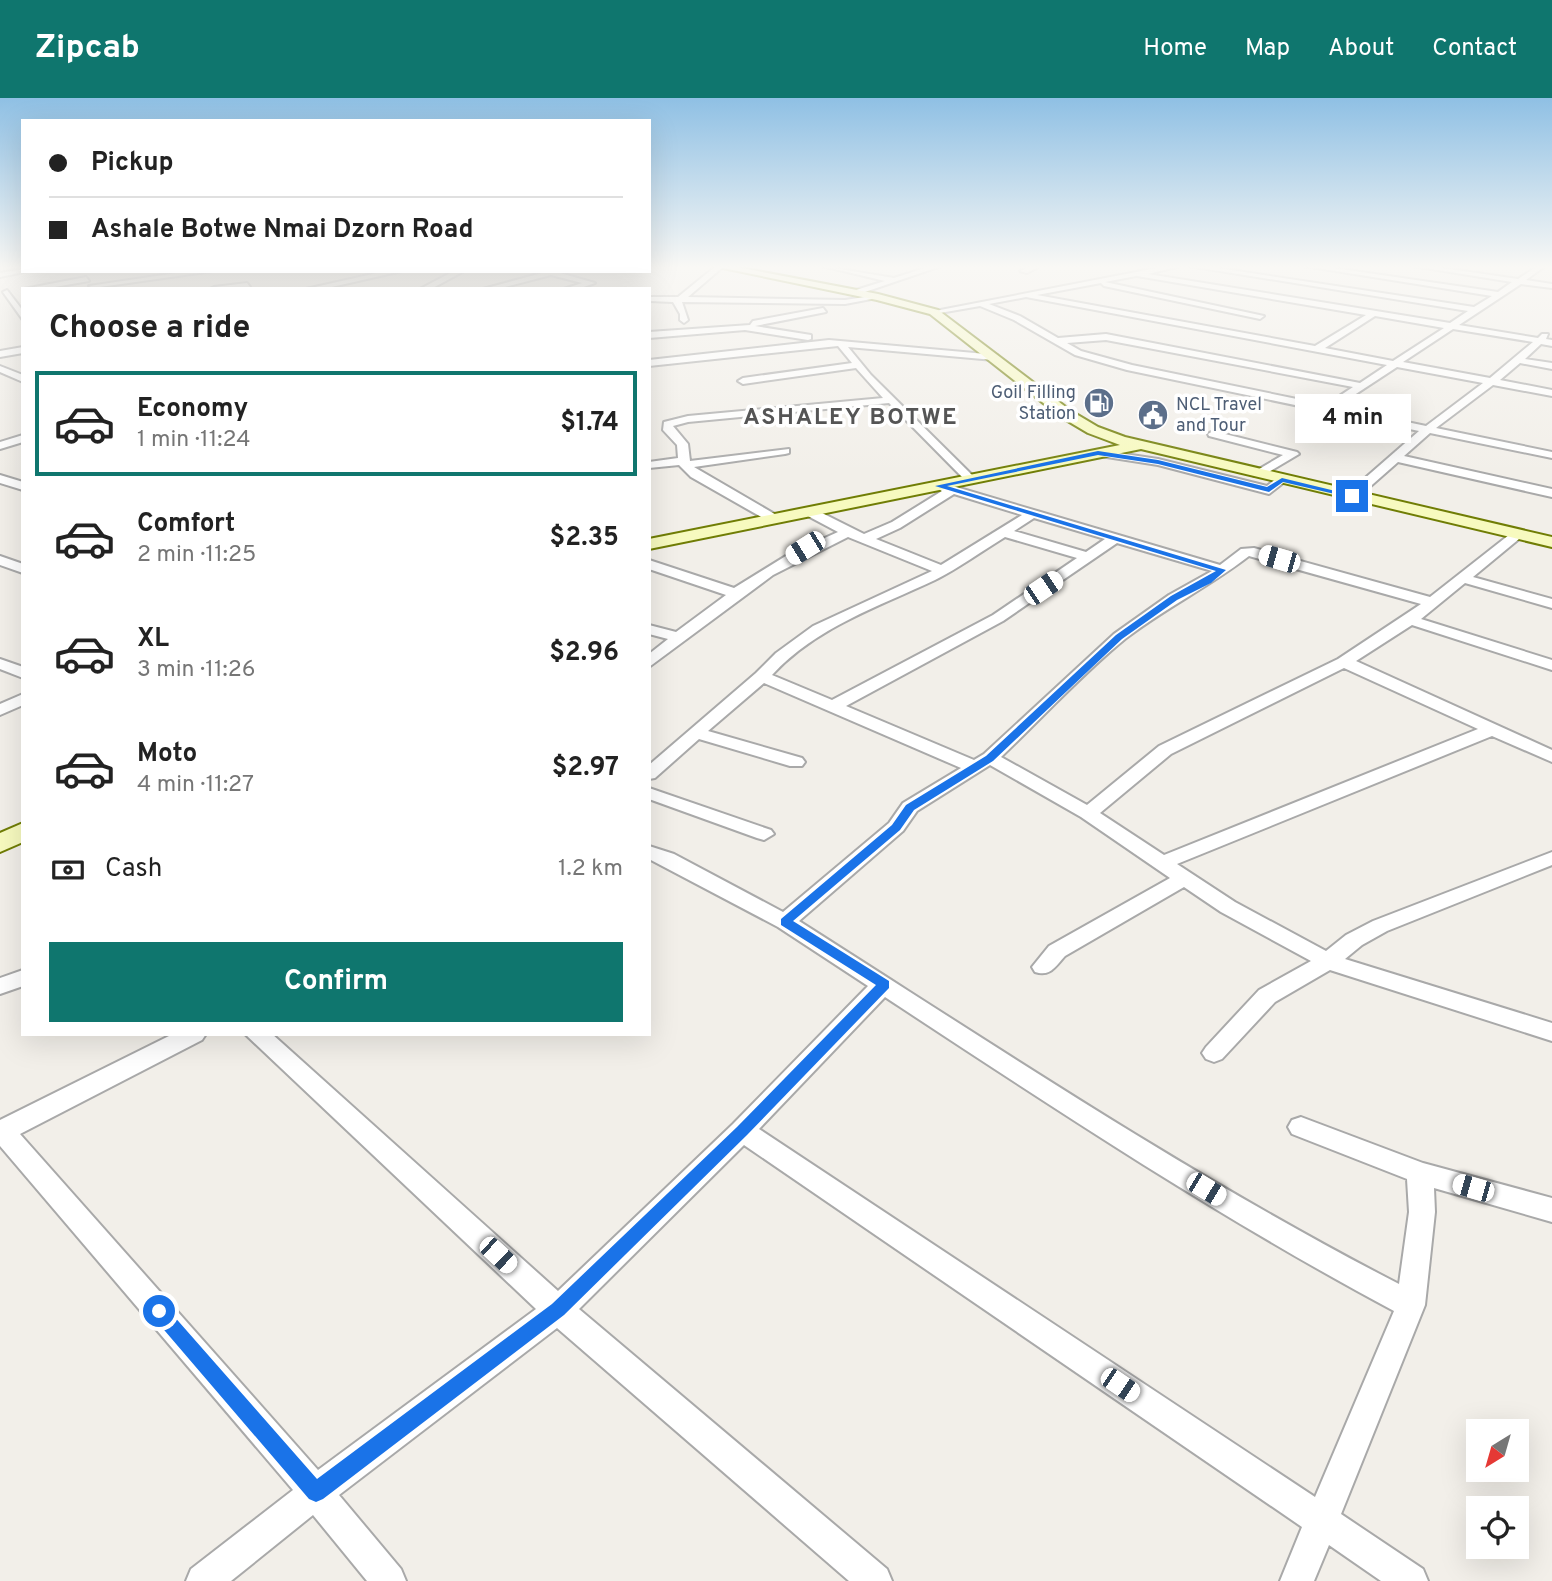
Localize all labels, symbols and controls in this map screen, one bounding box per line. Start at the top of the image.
text: Zipcab [35,28,140,70]
text: Home [1143,34,1207,64]
text: Map [1245,34,1290,64]
text: About [1328,34,1394,64]
text: Contact [1432,34,1517,64]
text: Pickup [91,147,174,180]
text: Ashale Botwe Nmai Dzorn Road [91,214,473,247]
text: Choose a ride [49,309,250,349]
place label: Goil Filling Station [991,382,1076,426]
fuel station icon: Goil Filling Station [1082,386,1116,420]
icon: car [53,392,116,455]
text: Economy [137,393,248,426]
place label: NCL Travel and Tour [1176,394,1262,438]
callout: 4 min [1294,394,1410,444]
public building icon: NCL Travel and Tour [1136,398,1170,432]
district label: ASHALEY BOTWE [743,404,959,433]
text: 4 min [1323,404,1383,433]
text: $1.74 [560,407,619,440]
text: 1 min · 11:24 [137,426,251,455]
route end [1336,480,1368,512]
icon: car [53,507,116,570]
text: Comfort [137,508,235,541]
text: $2.35 [550,522,619,555]
car [782,528,829,568]
text: 2 min · 11:25 [137,541,256,570]
car [1256,543,1303,575]
car [1020,568,1067,608]
icon: car [53,622,116,685]
text: XL [137,623,169,656]
text: $2.96 [549,637,619,670]
text: 3 min · 11:26 [137,656,255,685]
icon: car [53,737,116,800]
text: Moto [137,738,197,771]
text: $2.97 [552,752,619,785]
text: 4 min · 11:27 [137,771,254,800]
icon: cash [49,851,87,889]
text: Cash [105,853,162,886]
text: 1.2 km [558,855,623,884]
button: Confirm [49,942,623,1022]
car [1183,1169,1230,1209]
car [1450,1172,1497,1204]
car [476,1233,521,1277]
route start [143,1295,175,1327]
car [1097,1365,1144,1405]
north arrow [1466,1419,1530,1482]
map controls [1466,1419,1529,1559]
button: locate [1466,1496,1529,1559]

